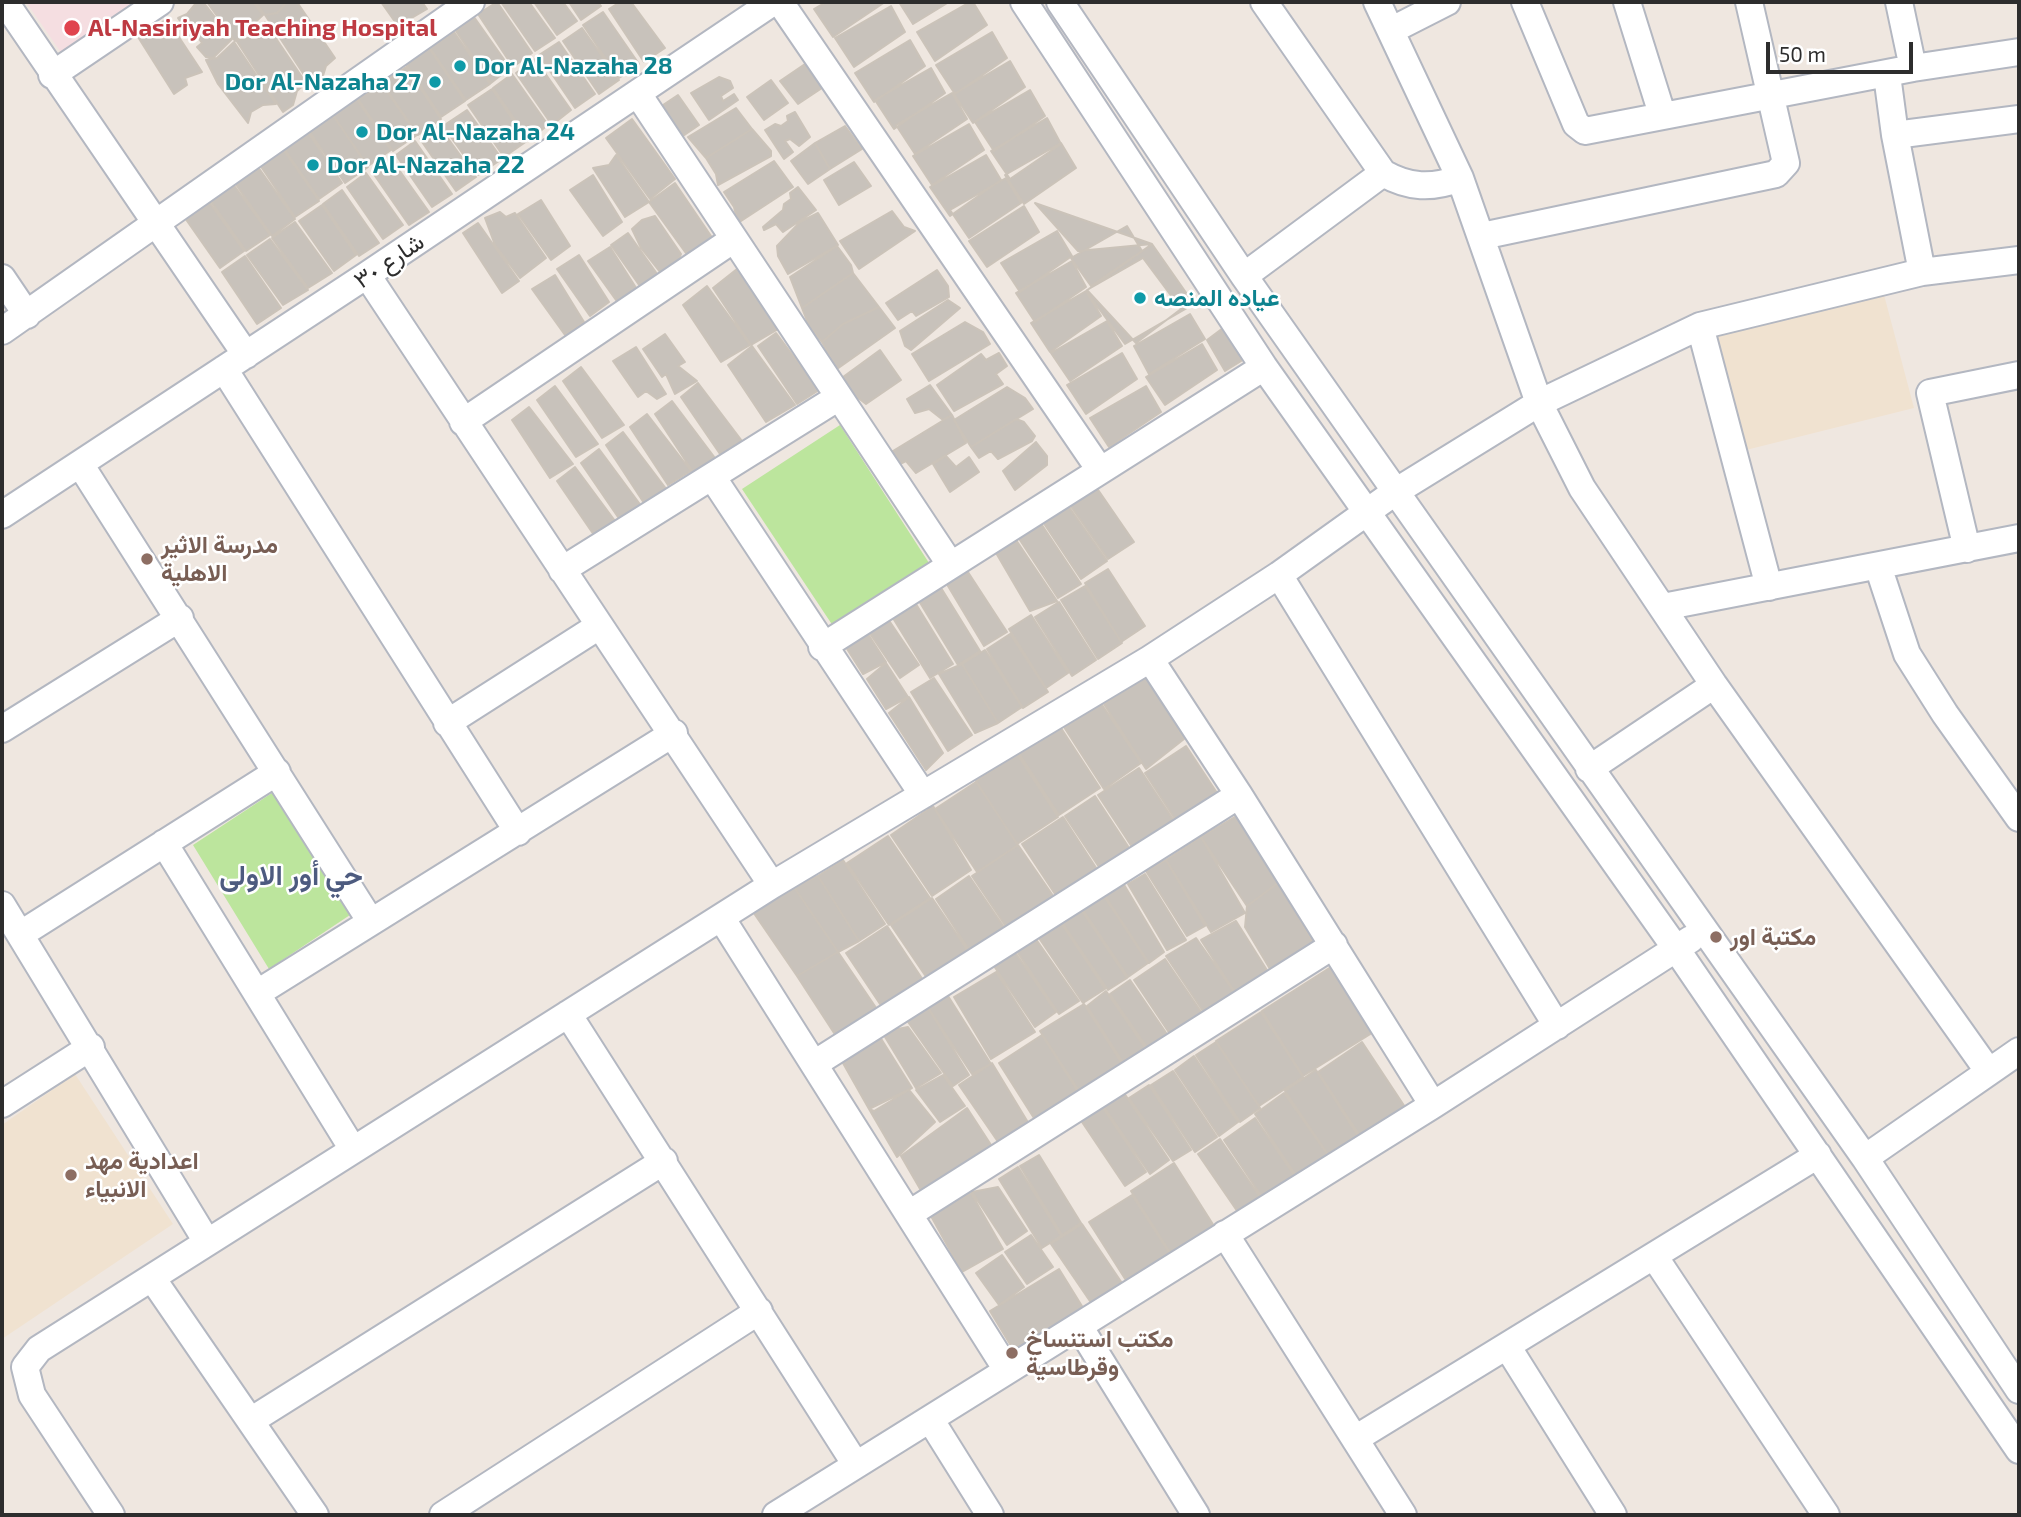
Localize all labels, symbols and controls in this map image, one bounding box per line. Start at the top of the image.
place label: Al-Nasiriyah Teaching Hospital [88,14,437,42]
marker: Al-Nasiriyah Teaching Hospital [62,18,82,38]
scale bar [1769,28,1916,72]
text: 50 m [1779,41,1826,66]
place label: Dor Al-Nazaha 28 [474,52,673,80]
marker: Dor Al-Nazaha 28 [452,58,468,74]
place label: Dor Al-Nazaha 27 [225,68,421,96]
marker: Dor Al-Nazaha 27 [427,74,443,90]
place label: Dor Al-Nazaha 24 [376,118,575,146]
marker: Dor Al-Nazaha 24 [354,124,370,140]
place label: Dor Al-Nazaha 22 [327,151,525,179]
marker: Dor Al-Nazaha 22 [305,157,321,173]
street label: شارع ٣٠ [348,227,430,295]
place label: عياده المنصه [1154,284,1280,312]
marker: عياده المنصه [1132,290,1148,306]
place label: مدرسة الاثير الاهلية [161,531,278,587]
marker: مدرسة الاثير الاهلية [139,551,155,567]
district label: حي أور الاولى [219,859,363,893]
place label: مكتبة اور [1730,923,1816,951]
marker: مكتبة اور [1708,929,1724,945]
place label: اعدادية مهد الانبياء [85,1147,199,1203]
marker: اعدادية مهد الانبياء [63,1167,79,1183]
place label: مكتب استنساخ وقرطاسية [1026,1325,1174,1381]
marker: مكتب استنساخ وقرطاسية [1004,1345,1020,1361]

